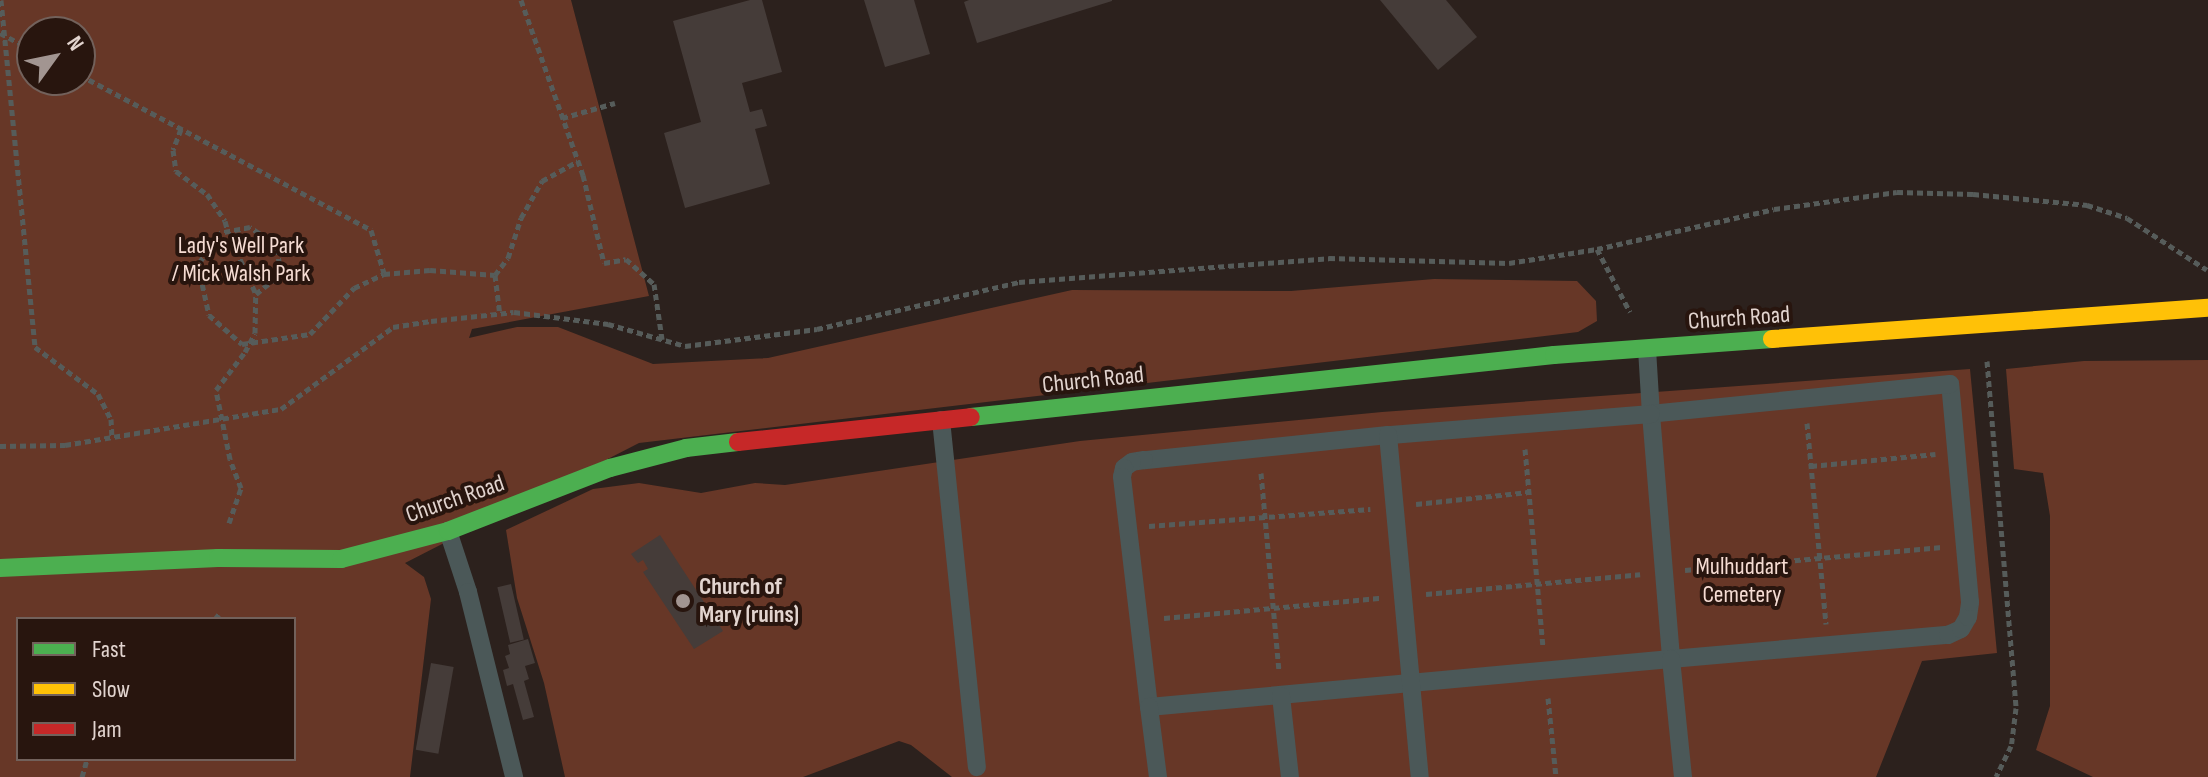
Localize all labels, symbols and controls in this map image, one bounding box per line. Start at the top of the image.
north arrow [16,16,96,96]
text: N [60,31,89,56]
park label: Lady's Well Park / Mick Walsh Park [172,232,310,288]
street label: Church Road [1687,300,1791,336]
street label: Church Road [1041,360,1145,400]
street label: Church Road [402,469,508,529]
park label: Mulhuddart Cemetery [1696,553,1788,609]
place label: Church of Mary (ruins) [699,573,799,629]
marker: Church of Mary (ruins) [674,592,692,610]
legend [16,617,296,761]
text: Fast [92,635,126,664]
text: Slow [92,675,130,704]
text: Jam [92,715,122,744]

